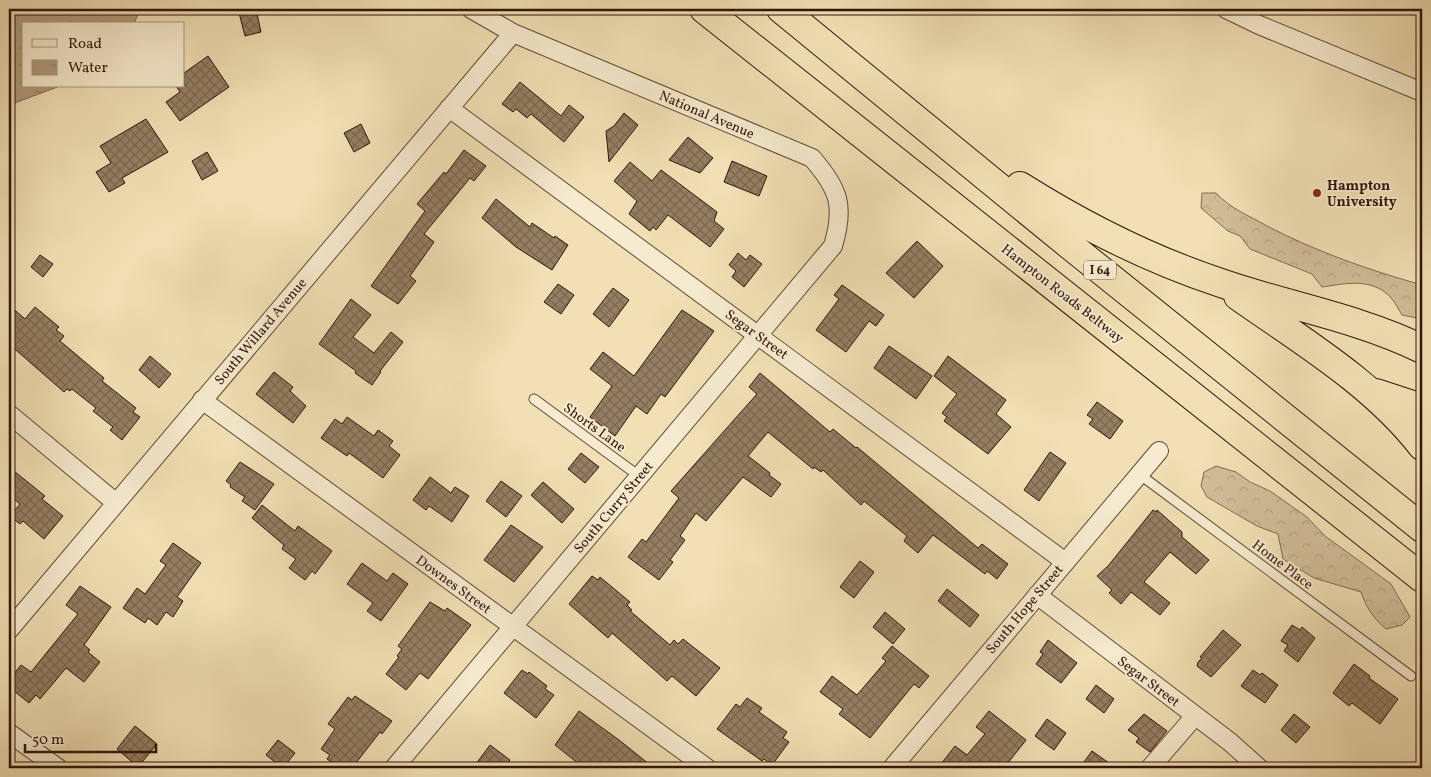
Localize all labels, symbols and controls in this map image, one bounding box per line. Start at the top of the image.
legend [22,22,185,88]
text: Road [68,34,102,55]
text: Water [68,58,108,79]
street label: National Avenue [656,87,757,144]
place label: Hampton University [1327,177,1397,212]
marker: Hampton University [1311,187,1323,199]
street label: Hampton Roads Beltway [997,240,1128,348]
road number: I 64 [1084,260,1116,280]
street label: South Willard Avenue [211,274,312,389]
street label: Segar Street [721,306,792,365]
street label: Shorts Lane [559,399,629,458]
street label: South Curry Street [570,458,658,558]
street label: Home Place [1248,536,1317,595]
street label: Downes Street [412,551,495,619]
street label: South Hope Street [982,561,1068,659]
street label: Segar Street [1113,652,1183,712]
scale bar [25,722,156,754]
text: 50 m [32,730,64,751]

